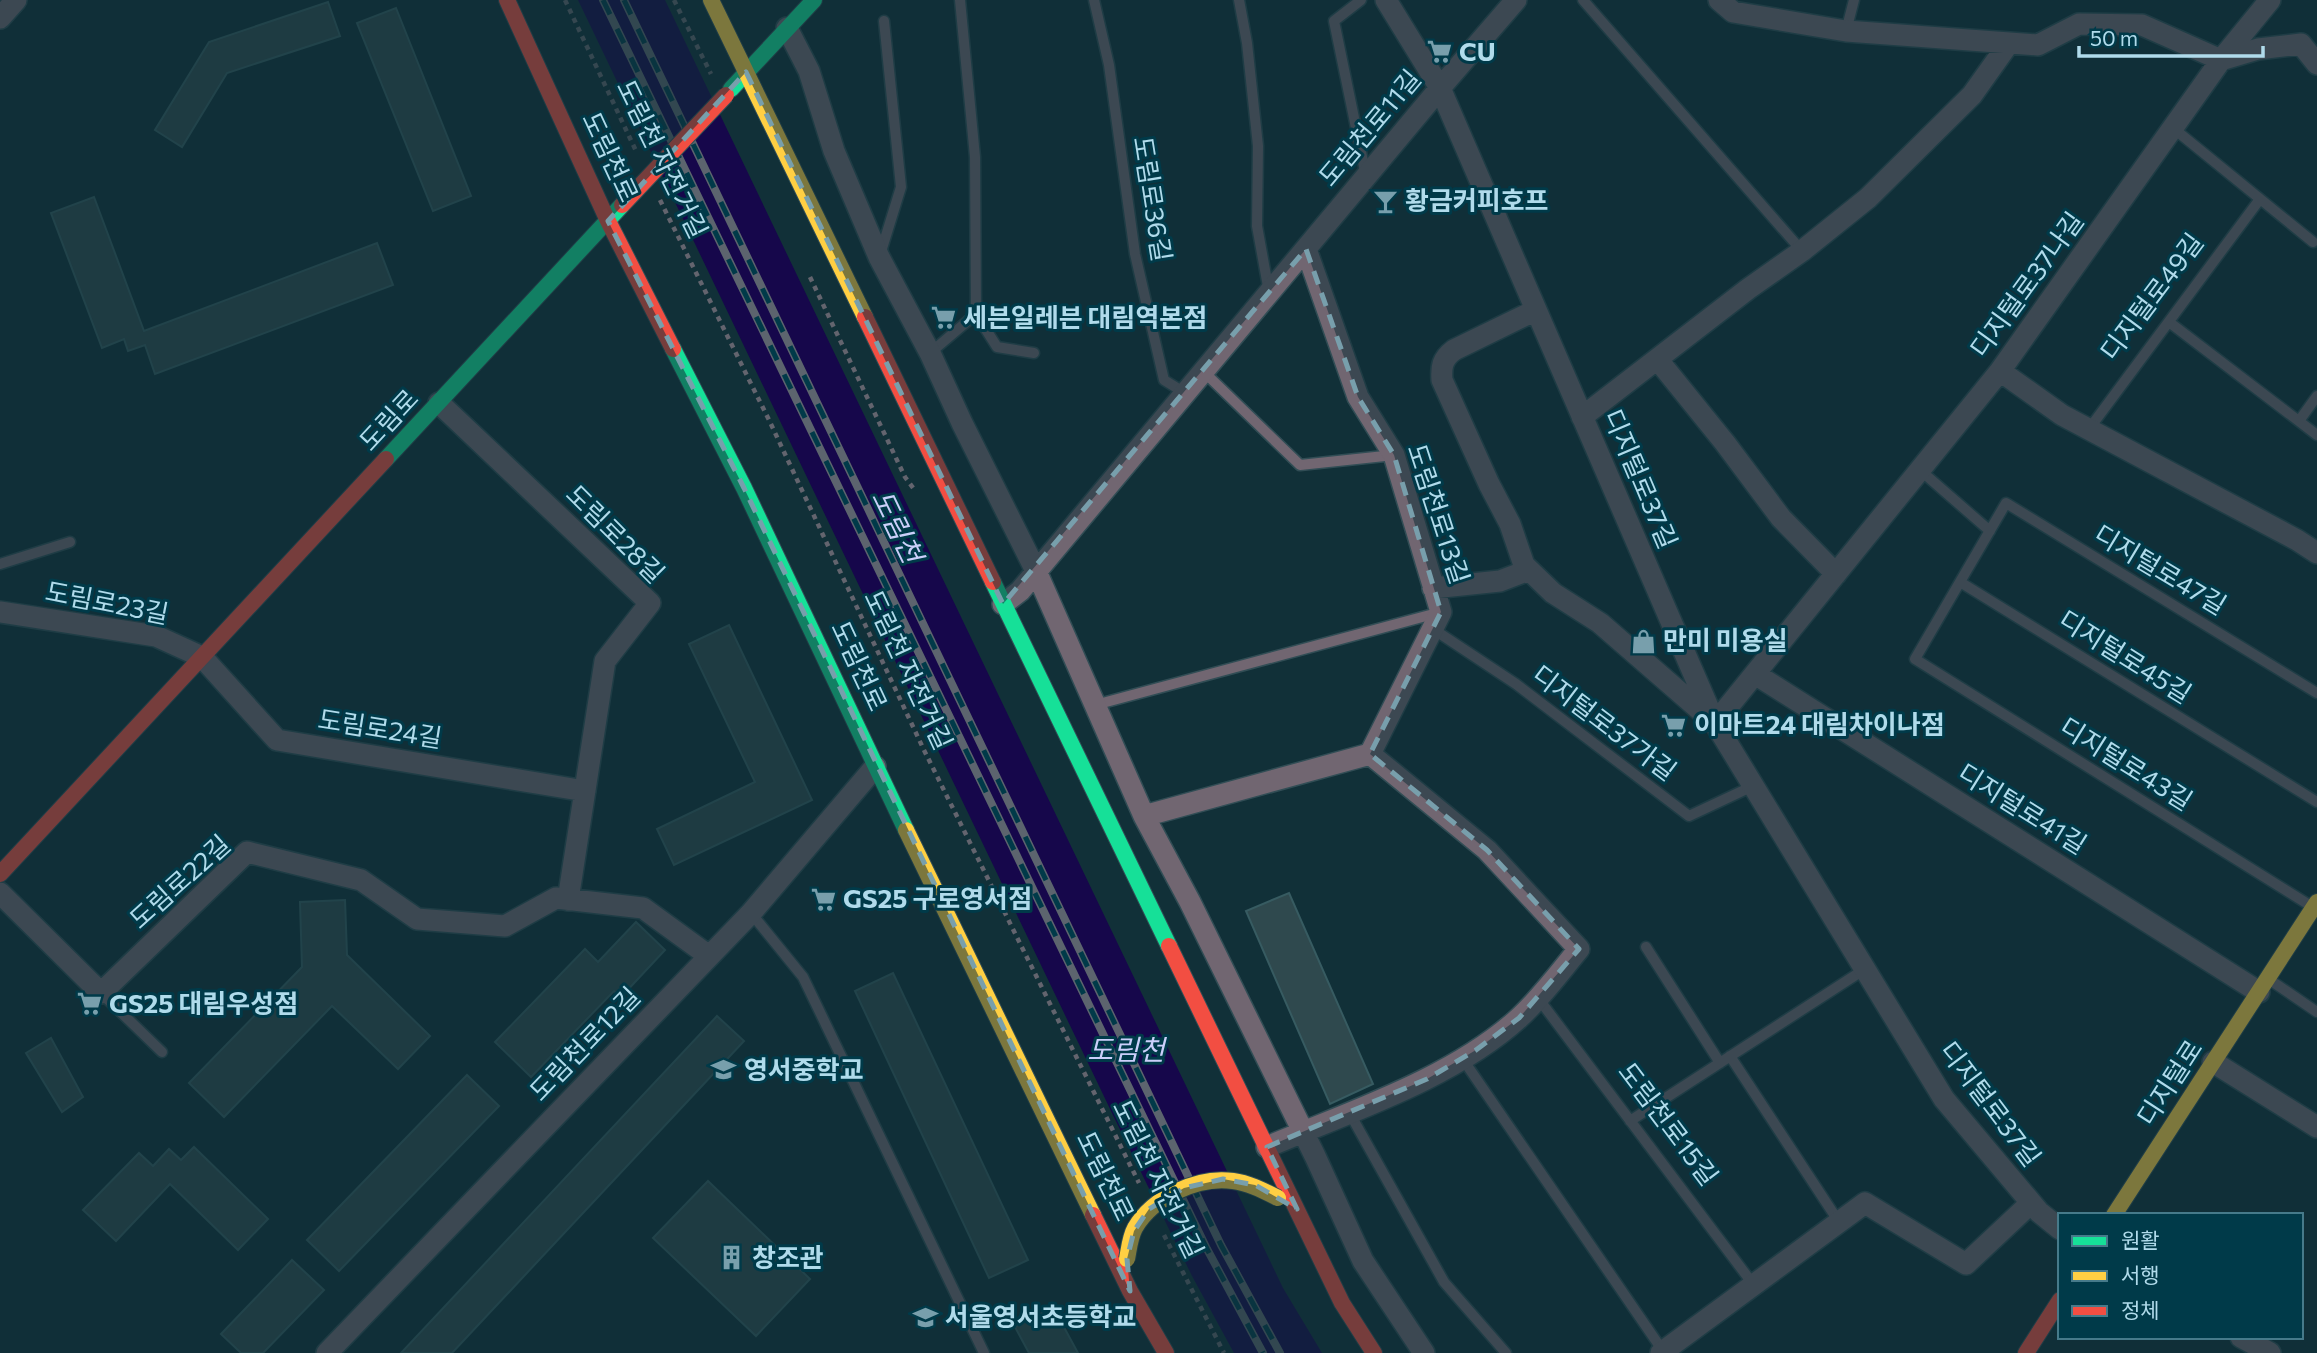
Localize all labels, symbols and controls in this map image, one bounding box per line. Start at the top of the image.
scale bar [2079,14,2263,58]
text: 50 m [2090,25,2138,50]
place label: CU [1459,35,1496,66]
supermarket icon: CU [1425,38,1453,66]
street label: 도림천로11길 [1311,63,1426,191]
street label: 도림천 자전거길 [612,74,715,243]
street label: 도림천로 [577,106,646,206]
street label: 도림로36길 [1128,134,1179,264]
place label: 황금커피호프 [1405,184,1549,215]
bar icon: 황금커피호프 [1371,187,1399,215]
street label: 디지털로37나길 [1963,205,2089,363]
street label: 디지털로49길 [2093,226,2209,366]
place label: 세븐일레븐 대림역본점 [963,301,1207,332]
supermarket icon: 세븐일레븐 대림역본점 [929,304,957,332]
street label: 도림로 [352,382,424,456]
street label: 디지털로37길 [1598,404,1685,553]
street label: 도림천로13길 [1402,440,1477,588]
street label: 도림로28길 [561,477,672,588]
water label: 도림천 [866,483,932,571]
street label: 디지털로47길 [2089,517,2232,620]
street label: 도림로23길 [43,574,172,629]
street label: 도림천 자전거길 [859,585,960,754]
street label: 디지털로45길 [2054,603,2198,709]
street label: 도림천로 [826,615,895,715]
place label: 만미 미용실 [1663,624,1788,655]
shop icon: 만미 미용실 [1629,627,1657,655]
street label: 디지털로37가길 [1527,658,1683,786]
street label: 도림로24길 [316,702,445,753]
place label: 이마트24 대림차이나점 [1694,708,1945,739]
street label: 디지털로43길 [2055,710,2199,816]
supermarket icon: 이마트24 대림차이나점 [1660,711,1688,739]
street label: 디지털로41길 [1953,756,2093,859]
street label: 도림로22길 [122,828,236,934]
place label: GS25 구로영서점 [843,882,1032,913]
supermarket icon: GS25 구로영서점 [809,885,837,913]
street label: 도림천로12길 [522,980,645,1106]
place label: GS25 대림우성점 [109,987,298,1018]
supermarket icon: GS25 대림우성점 [75,990,103,1018]
water label: 도림천 [1087,1032,1168,1066]
street label: 디지털로 [2130,1034,2208,1131]
street label: 디지털로37길 [1934,1035,2048,1172]
place label: 영서중학교 [744,1053,864,1084]
school or university icon: 영서중학교 [710,1056,738,1084]
street label: 도림천로15길 [1613,1056,1725,1191]
street label: 도림천 자전거길 [1108,1094,1211,1263]
street label: 도림천로 [1071,1126,1141,1225]
legend [2058,1213,2303,1339]
text: 원활 [2121,1227,2160,1252]
place label: 창조관 [752,1241,824,1272]
building icon: 창조관 [718,1244,746,1272]
text: 서행 [2121,1262,2160,1287]
text: 정체 [2121,1297,2160,1322]
place label: 서울영서초등학교 [945,1300,1136,1331]
school or university icon: 서울영서초등학교 [911,1303,939,1331]

